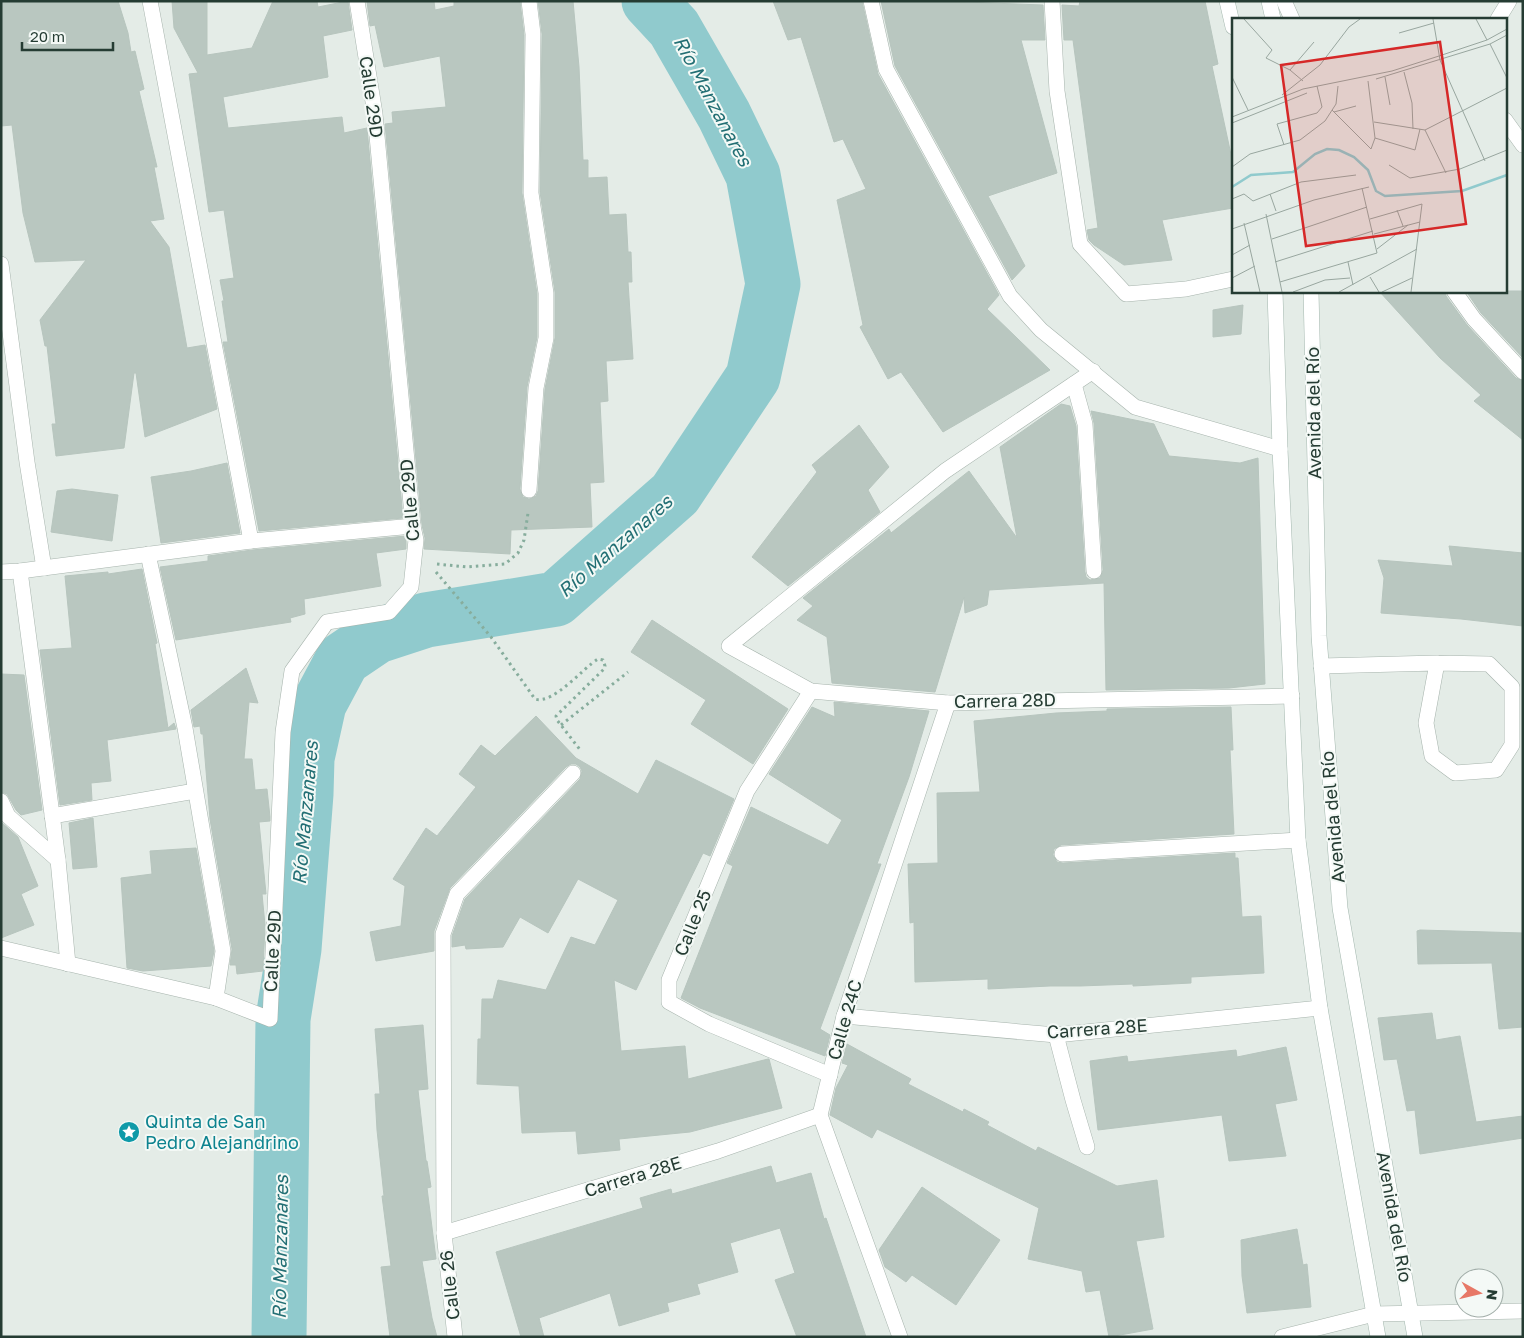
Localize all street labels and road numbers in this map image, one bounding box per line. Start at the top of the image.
street label: Calle 29D [355,54,389,139]
street label: Avenida del Río [1301,347,1325,479]
street label: Calle 29D [394,458,424,542]
street label: Carrera 28D [954,688,1056,712]
street label: Avenida del Río [1315,750,1349,884]
street label: Calle 25 [669,886,715,959]
street label: Calle 29D [259,909,285,993]
street label: Calle 24C [822,977,866,1062]
street label: Carrera 28E [1046,1014,1148,1042]
street label: Avenida del Río [1373,1150,1417,1284]
street label: Carrera 28E [581,1151,684,1201]
street label: Calle 26 [434,1249,464,1321]

